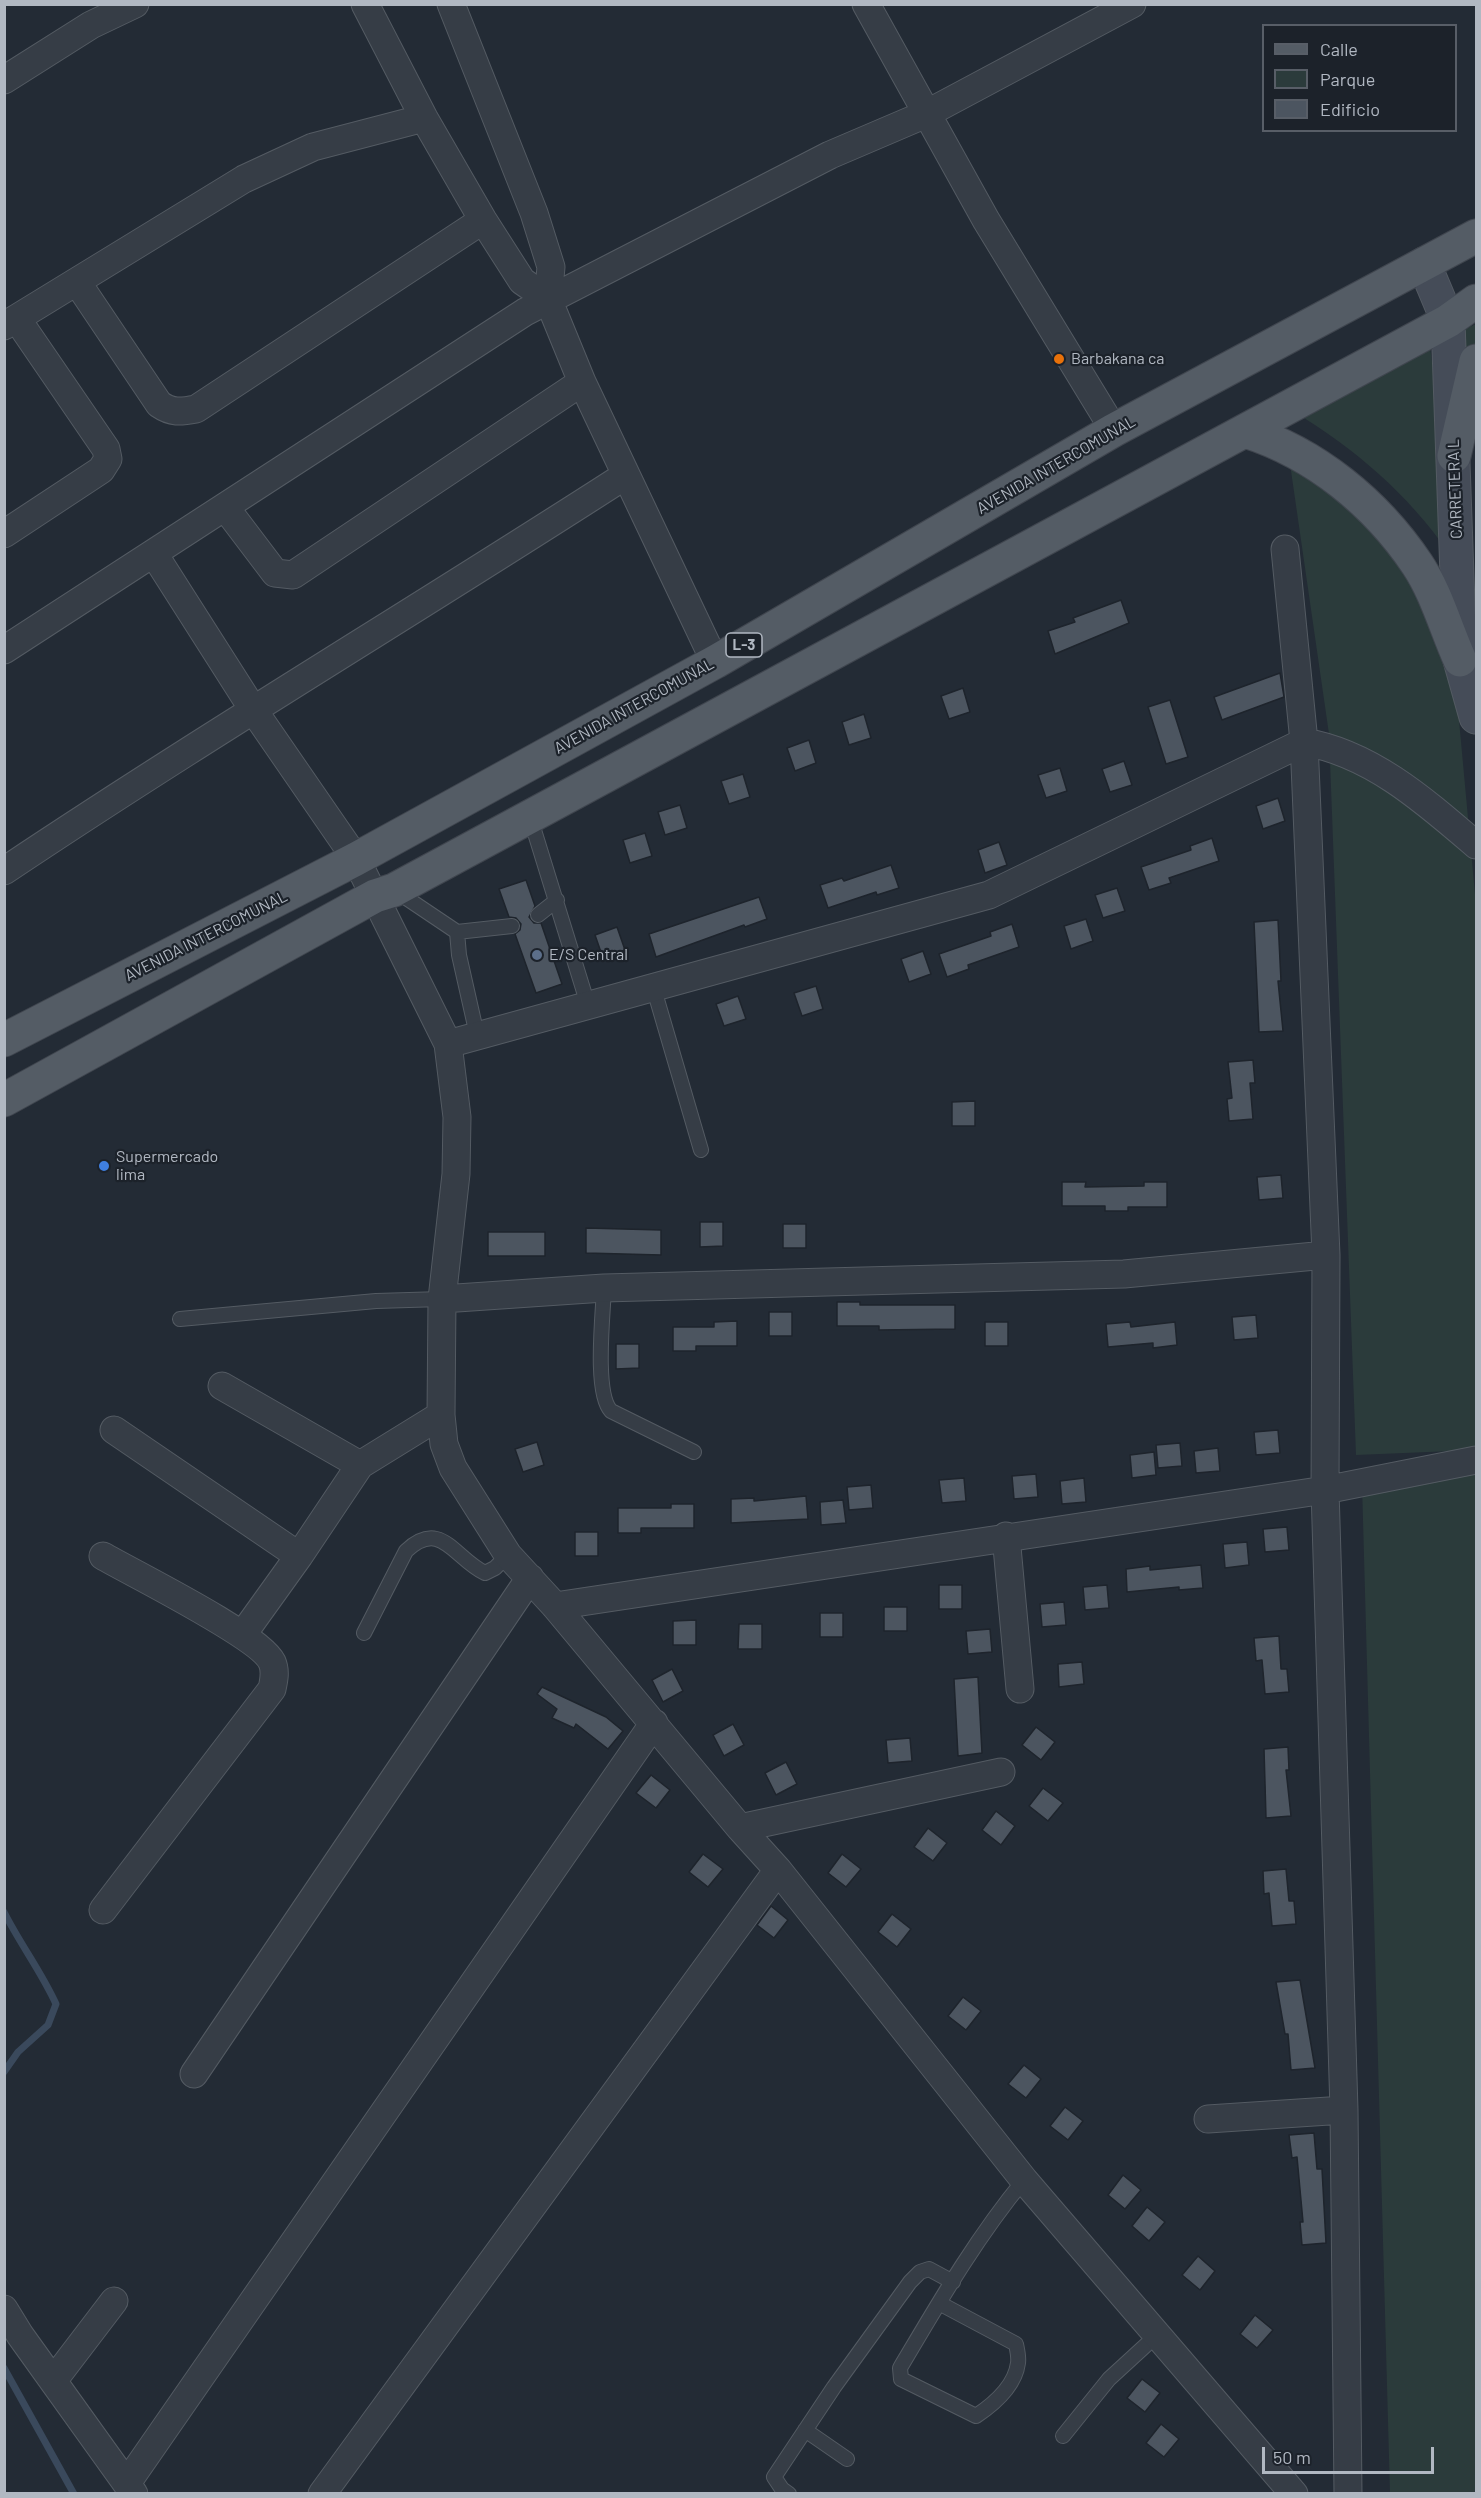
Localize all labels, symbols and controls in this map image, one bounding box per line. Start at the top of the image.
legend [1262,24,1457,132]
text: Calle [1320,38,1358,60]
text: Parque [1320,68,1375,90]
text: Edificio [1320,98,1380,120]
place label: Barbakana ca [1071,349,1164,369]
marker: Barbakana ca [1052,352,1066,366]
street label: AVENIDA INTERCOMUNAL [973,412,1139,518]
street label: CARRETERA L [1444,439,1466,539]
road number: L-3 [726,633,762,657]
street label: AVENIDA INTERCOMUNAL [551,654,717,758]
street label: AVENIDA INTERCOMUNAL [122,887,290,985]
place label: E/S Central [549,945,628,965]
marker: E/S Central [530,948,544,962]
place label: Supermercado lima [116,1147,218,1185]
marker: Supermercado lima [97,1159,111,1173]
scale bar [1265,2435,1438,2473]
text: 50 m [1273,2446,1311,2468]

